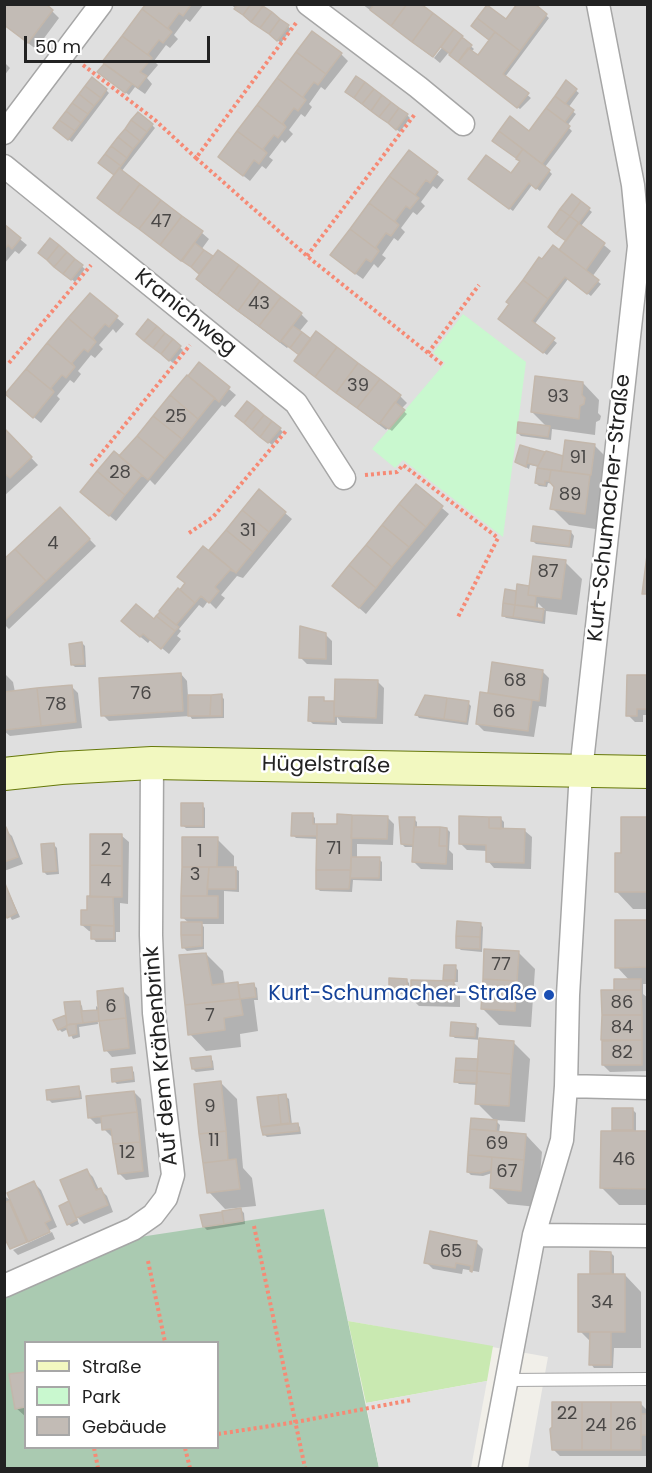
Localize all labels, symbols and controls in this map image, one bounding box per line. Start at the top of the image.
scale bar [27,24,213,62]
text: 50 m [35,34,81,59]
house number: 47 [150,211,172,233]
street label: Kranichweg [129,264,241,362]
house number: 43 [248,293,270,315]
street label: Kurt-Schumacher-Straße [583,373,637,643]
house number: 39 [347,375,369,397]
house number: 93 [547,386,569,408]
house number: 25 [165,406,187,428]
house number: 91 [569,447,587,469]
house number: 28 [109,462,131,484]
house number: 89 [559,484,581,506]
house number: 31 [240,520,256,542]
house number: 4 [47,533,59,555]
house number: 87 [537,561,559,583]
house number: 68 [504,670,526,692]
house number: 76 [130,683,152,705]
house number: 78 [45,694,67,716]
house number: 66 [493,701,515,723]
street label: Hügelstraße [262,752,390,780]
house number: 71 [326,838,342,860]
house number: 2 [101,839,111,861]
house number: 1 [197,841,203,863]
house number: 3 [190,864,200,886]
house number: 4 [100,870,112,892]
street label: Auf dem Krähenbrink [140,945,184,1167]
house number: 77 [491,954,511,976]
place label: Kurt-Schumacher-Straße [268,982,537,1008]
marker: Kurt-Schumacher-Straße [542,988,556,1002]
house number: 86 [611,992,633,1014]
house number: 6 [105,996,117,1018]
house number: 7 [205,1005,215,1027]
house number: 84 [611,1017,633,1039]
house number: 82 [611,1042,633,1064]
house number: 9 [204,1096,216,1118]
house number: 11 [208,1130,220,1152]
house number: 69 [486,1133,508,1155]
house number: 12 [119,1142,135,1164]
house number: 46 [613,1149,635,1171]
house number: 67 [496,1161,518,1183]
house number: 65 [440,1241,462,1263]
house number: 34 [591,1292,613,1314]
legend [24,1341,219,1449]
text: Straße [82,1354,141,1379]
text: Park [82,1384,121,1409]
house number: 22 [557,1403,577,1425]
text: Gebäude [82,1414,166,1439]
house number: 26 [615,1414,637,1436]
house number: 24 [585,1415,607,1437]

